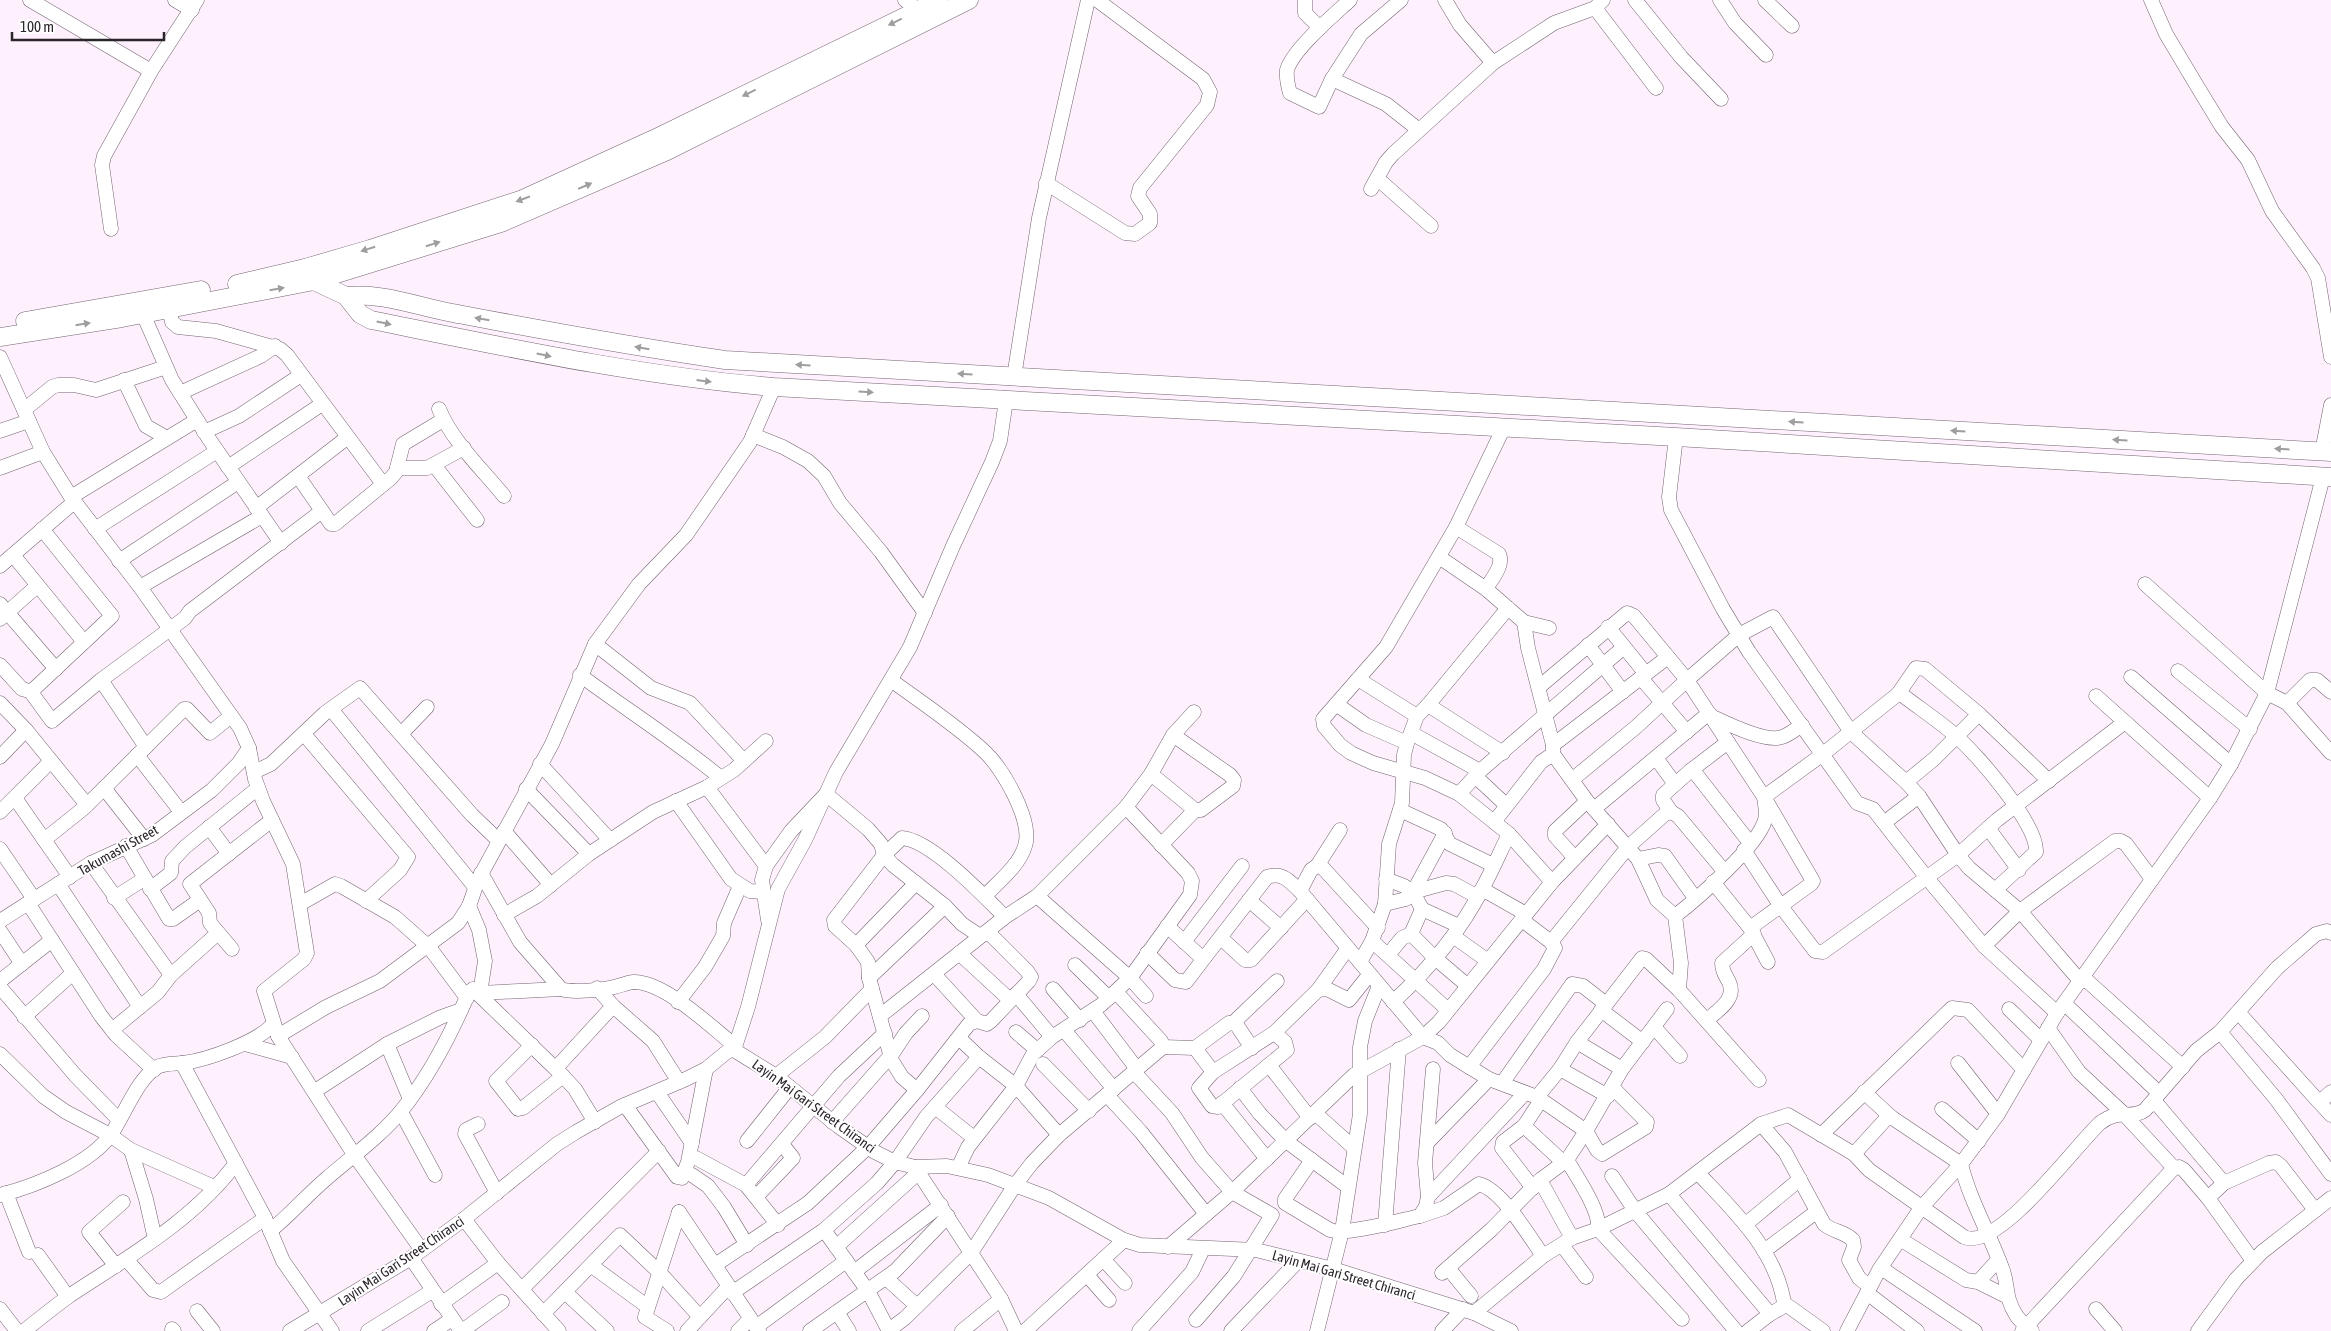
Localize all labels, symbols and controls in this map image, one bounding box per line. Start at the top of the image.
scale bar [12,10,165,42]
text: 100 m [20,18,54,35]
one-way arrow [888,18,902,26]
one-way arrow [742,89,756,97]
one-way arrow [578,182,592,190]
one-way arrow [515,196,530,203]
one-way arrow [426,240,441,248]
one-way arrow [360,246,375,254]
one-way arrow [269,284,285,292]
one-way arrow [473,314,489,322]
one-way arrow [75,319,91,327]
one-way arrow [377,319,393,327]
one-way arrow [633,343,649,351]
one-way arrow [536,352,552,360]
one-way arrow [795,360,811,368]
one-way arrow [957,370,973,378]
one-way arrow [696,377,712,385]
one-way arrow [858,389,874,397]
one-way arrow [1787,417,1803,425]
one-way arrow [1950,426,1966,434]
one-way arrow [2112,436,2128,444]
one-way arrow [2274,445,2290,453]
street label: Takumashi Street [75,821,161,879]
street label: Layin Mai Gari Street Chiranci [749,1056,879,1156]
street label: Layin Mai Gari Street Chiranci [335,1213,467,1309]
street label: Layin Mai Gari Street Chiranci [1270,1247,1418,1303]

